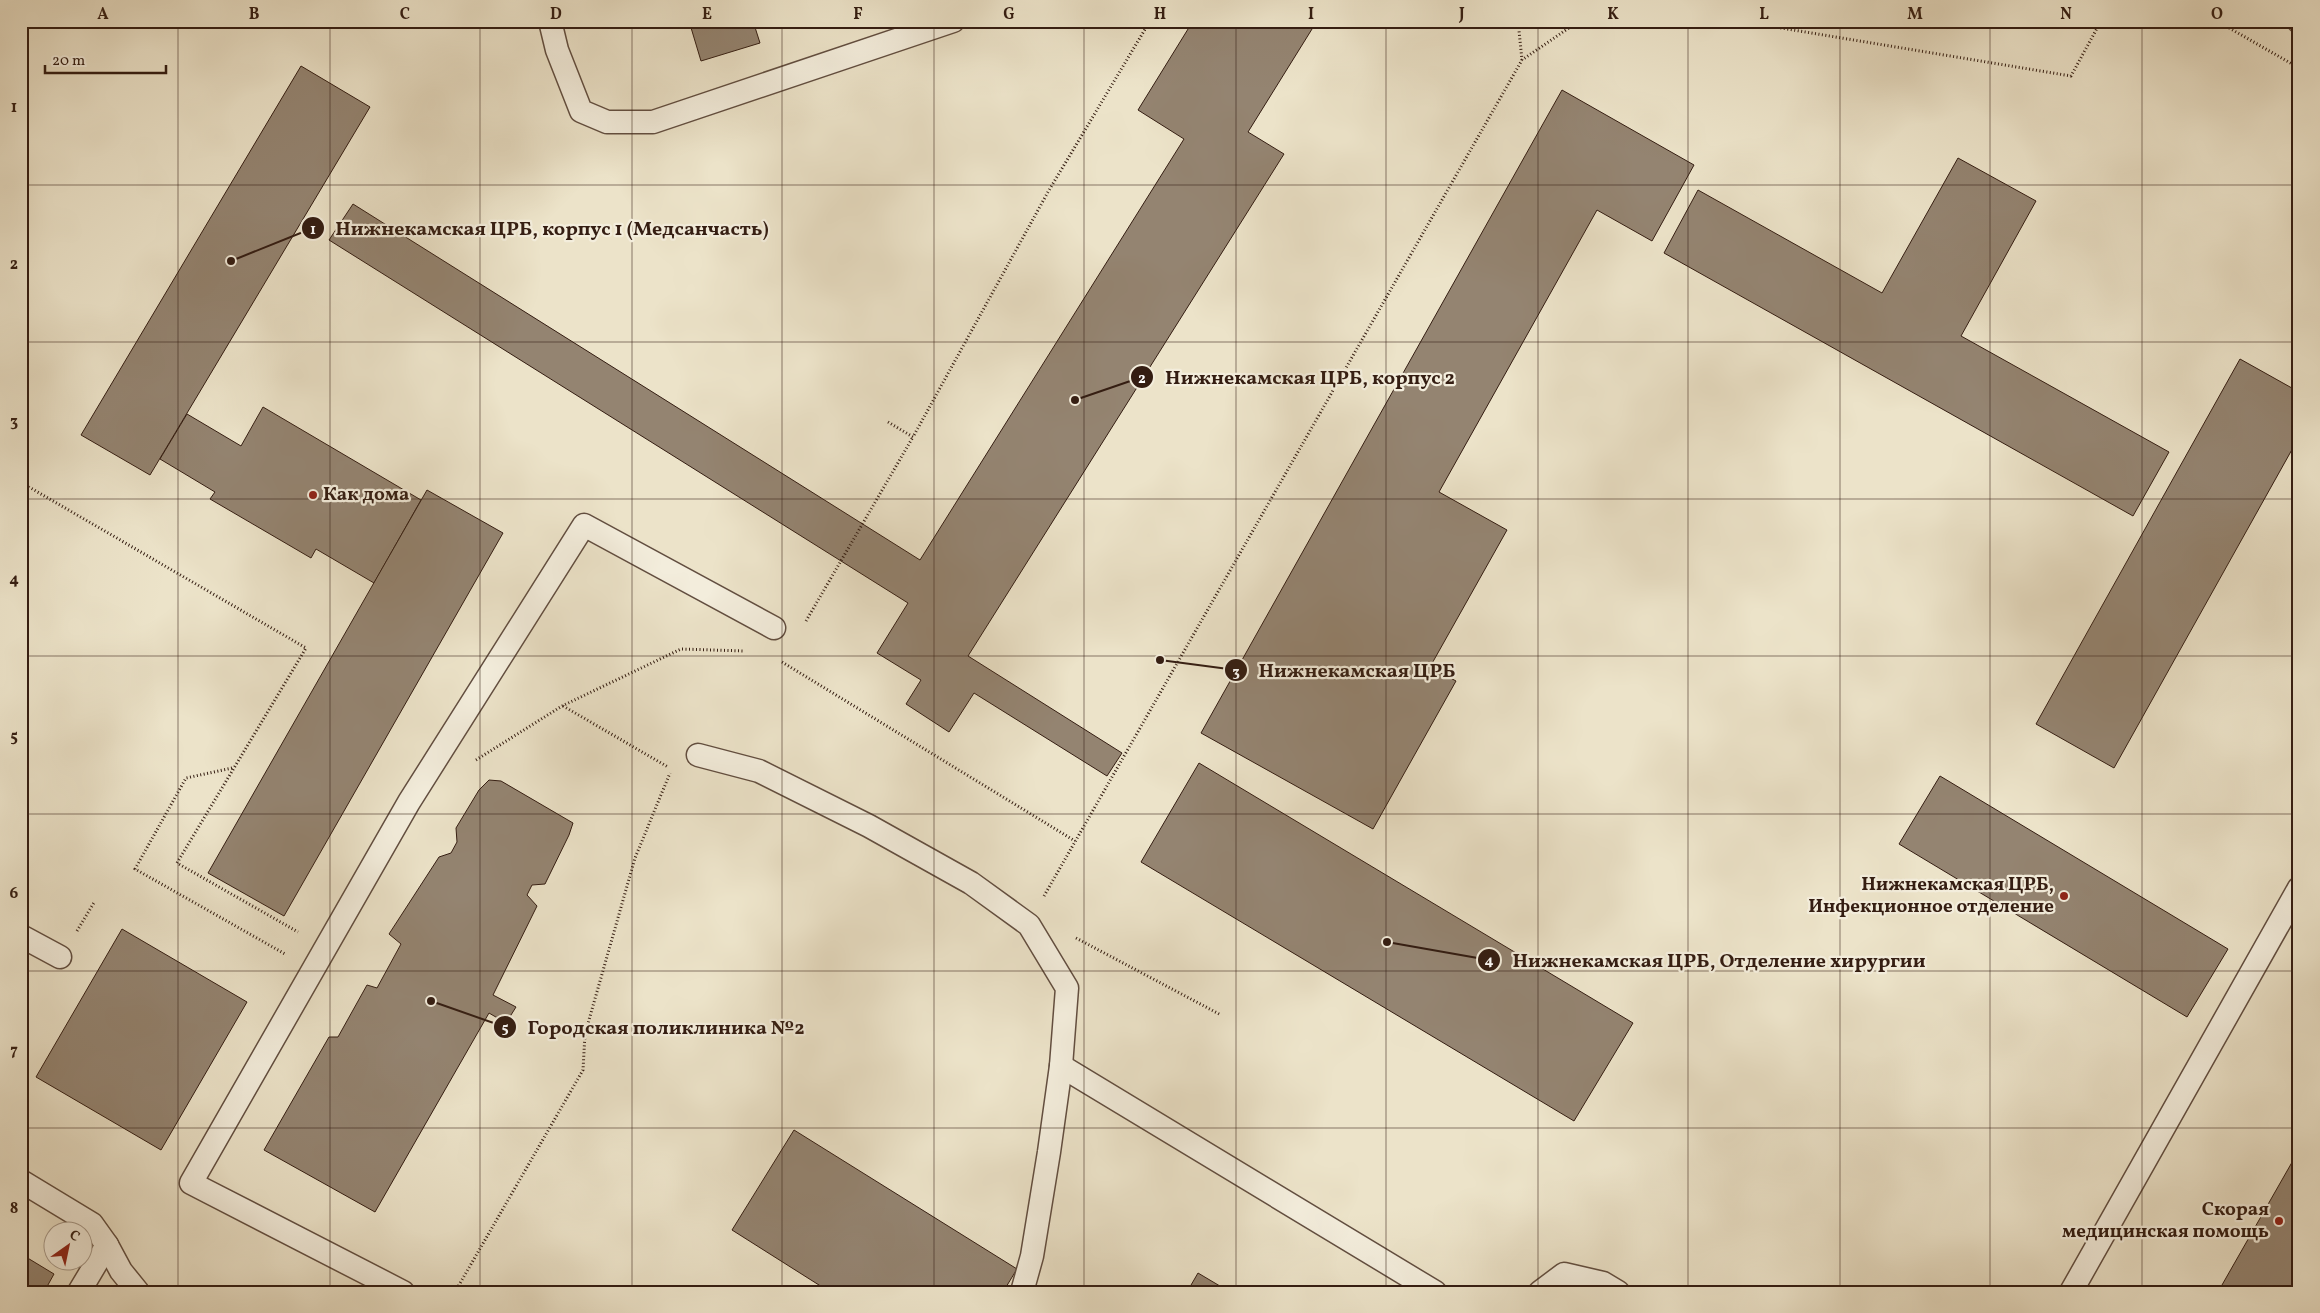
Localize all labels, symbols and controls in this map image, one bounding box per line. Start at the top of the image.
text: A [97,4,109,26]
text: B [249,4,260,26]
text: C [400,4,410,26]
text: D [550,4,562,26]
text: E [702,4,712,26]
text: F [853,4,863,26]
text: G [1003,4,1015,26]
text: H [1154,4,1166,26]
text: I [1308,4,1314,26]
text: J [1458,4,1465,26]
text: K [1607,4,1619,26]
text: L [1759,4,1769,26]
text: M [1907,4,1923,26]
text: N [2060,4,2072,26]
text: O [2211,4,2223,26]
scale bar [45,42,166,74]
text: 20 m [52,51,85,72]
text: 1 [11,97,17,119]
callout: Нижнекамская ЦРБ, корпус 1 (Медсанчасть) [300,211,779,246]
text: Нижнекамская ЦРБ, корпус 1 (Медсанчасть) [335,216,769,244]
text: 1 [310,220,316,241]
text: 2 [10,254,18,276]
callout: Нижнекамская ЦРБ, корпус 2 [1130,360,1465,395]
text: Нижнекамская ЦРБ, корпус 2 [1165,365,1455,393]
text: 2 [1138,369,1146,390]
text: 3 [10,411,18,433]
place label: Как дома [323,482,409,508]
marker: Как дома [307,489,319,501]
text: 4 [9,569,19,591]
callout: Нижнекамская ЦРБ [1224,653,1466,688]
text: Нижнекамская ЦРБ [1258,658,1456,686]
text: 3 [1232,662,1240,683]
text: 5 [10,726,18,748]
place label: Нижнекамская ЦРБ, Инфекционное отделение [1808,872,2054,920]
text: 6 [10,883,19,905]
marker: Нижнекамская ЦРБ, Инфекционное отделение [2058,890,2070,902]
callout: Нижнекамская ЦРБ, Отделение хирургии [1477,943,1935,978]
text: Нижнекамская ЦРБ, Отделение хирургии [1512,948,1926,976]
text: 4 [1484,951,1494,972]
callout: Городская поликлиника №2 [492,1009,814,1044]
text: Городская поликлиника №2 [527,1015,805,1043]
text: 5 [501,1018,509,1039]
text: 7 [10,1040,18,1062]
place label: Скорая медицинская помощь [2062,1197,2269,1245]
text: 8 [10,1198,18,1220]
marker: Скорая медицинская помощь [2273,1215,2285,1227]
north arrow [42,1220,92,1270]
text: С [65,1226,83,1247]

